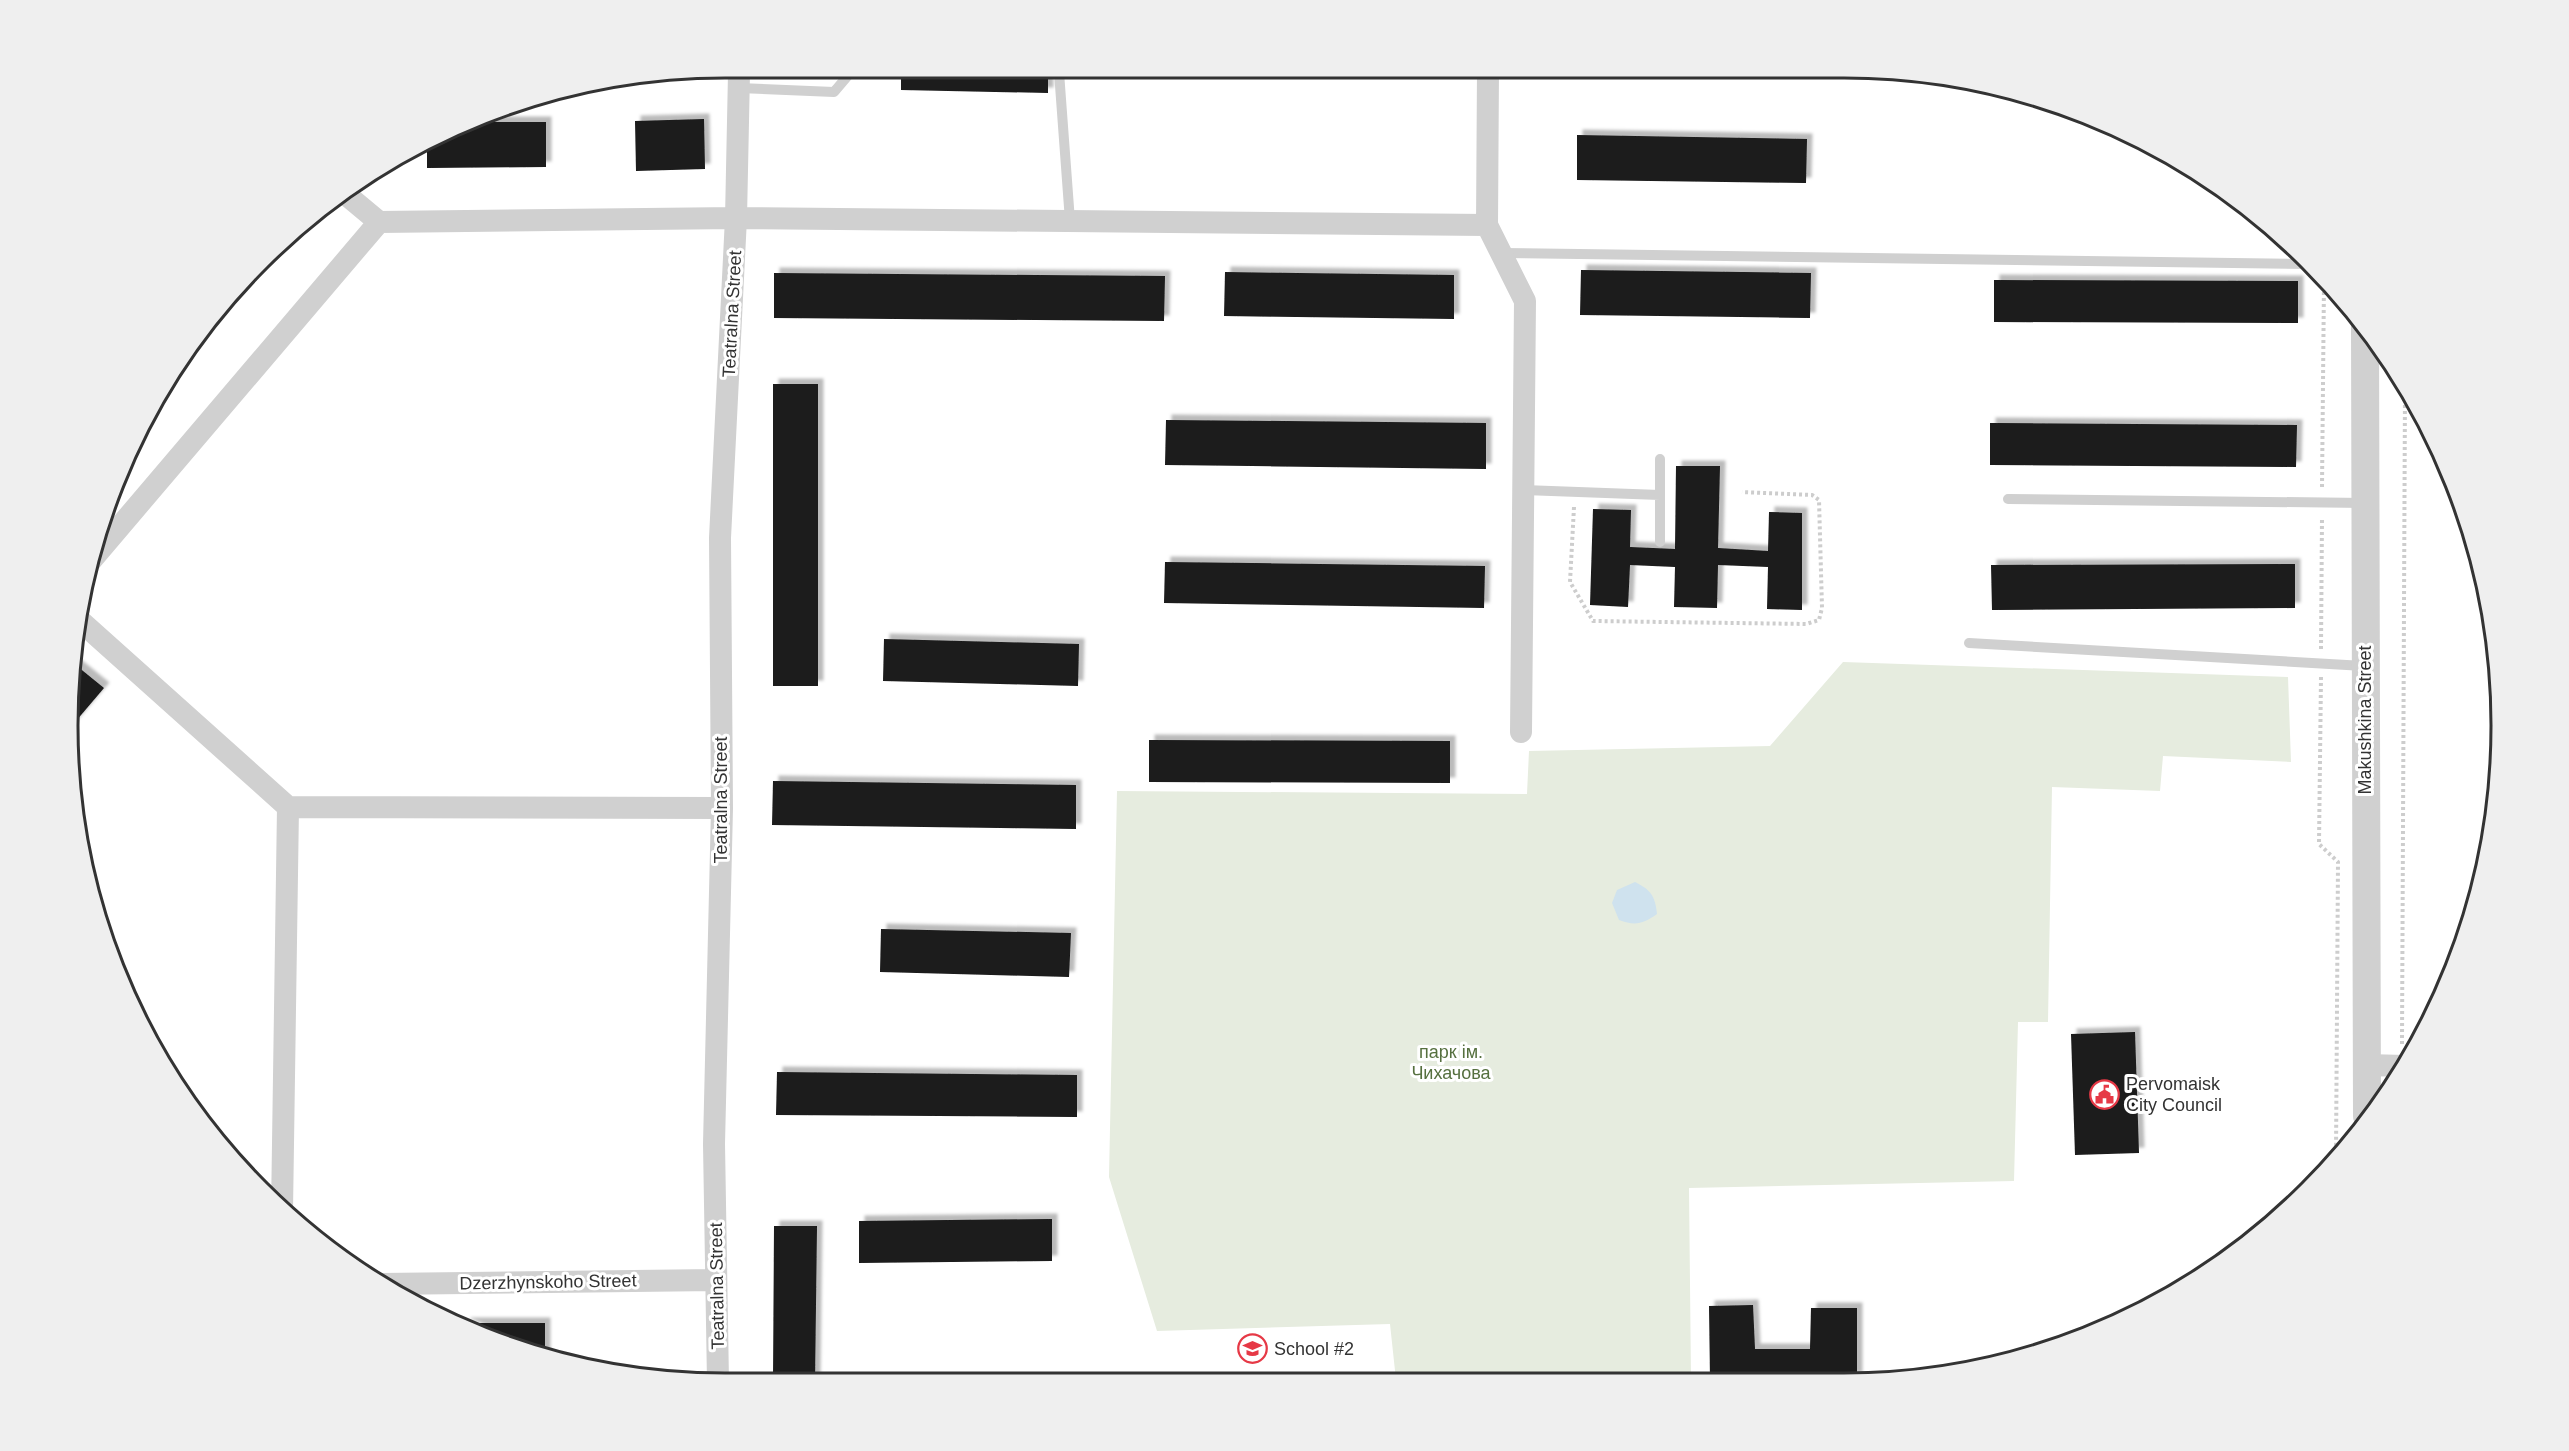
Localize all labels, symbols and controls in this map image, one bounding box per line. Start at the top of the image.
street label: Teatralna Street [719,250,745,378]
street label: Makushkina Street [2355,645,2375,795]
street label: Teatralna Street [711,736,731,864]
park label: парк ім. Чихачова [1411,1042,1492,1083]
place label: Pervomaisk City Council [2126,1074,2222,1115]
public building icon: Pervomaisk City Council [2089,1078,2121,1110]
street label: Teatralna Street [706,1222,728,1350]
street label: Dzerzhynskoho Street [459,1270,637,1294]
school or university icon: School #2 [1237,1333,1269,1365]
place label: School #2 [1274,1339,1354,1359]

